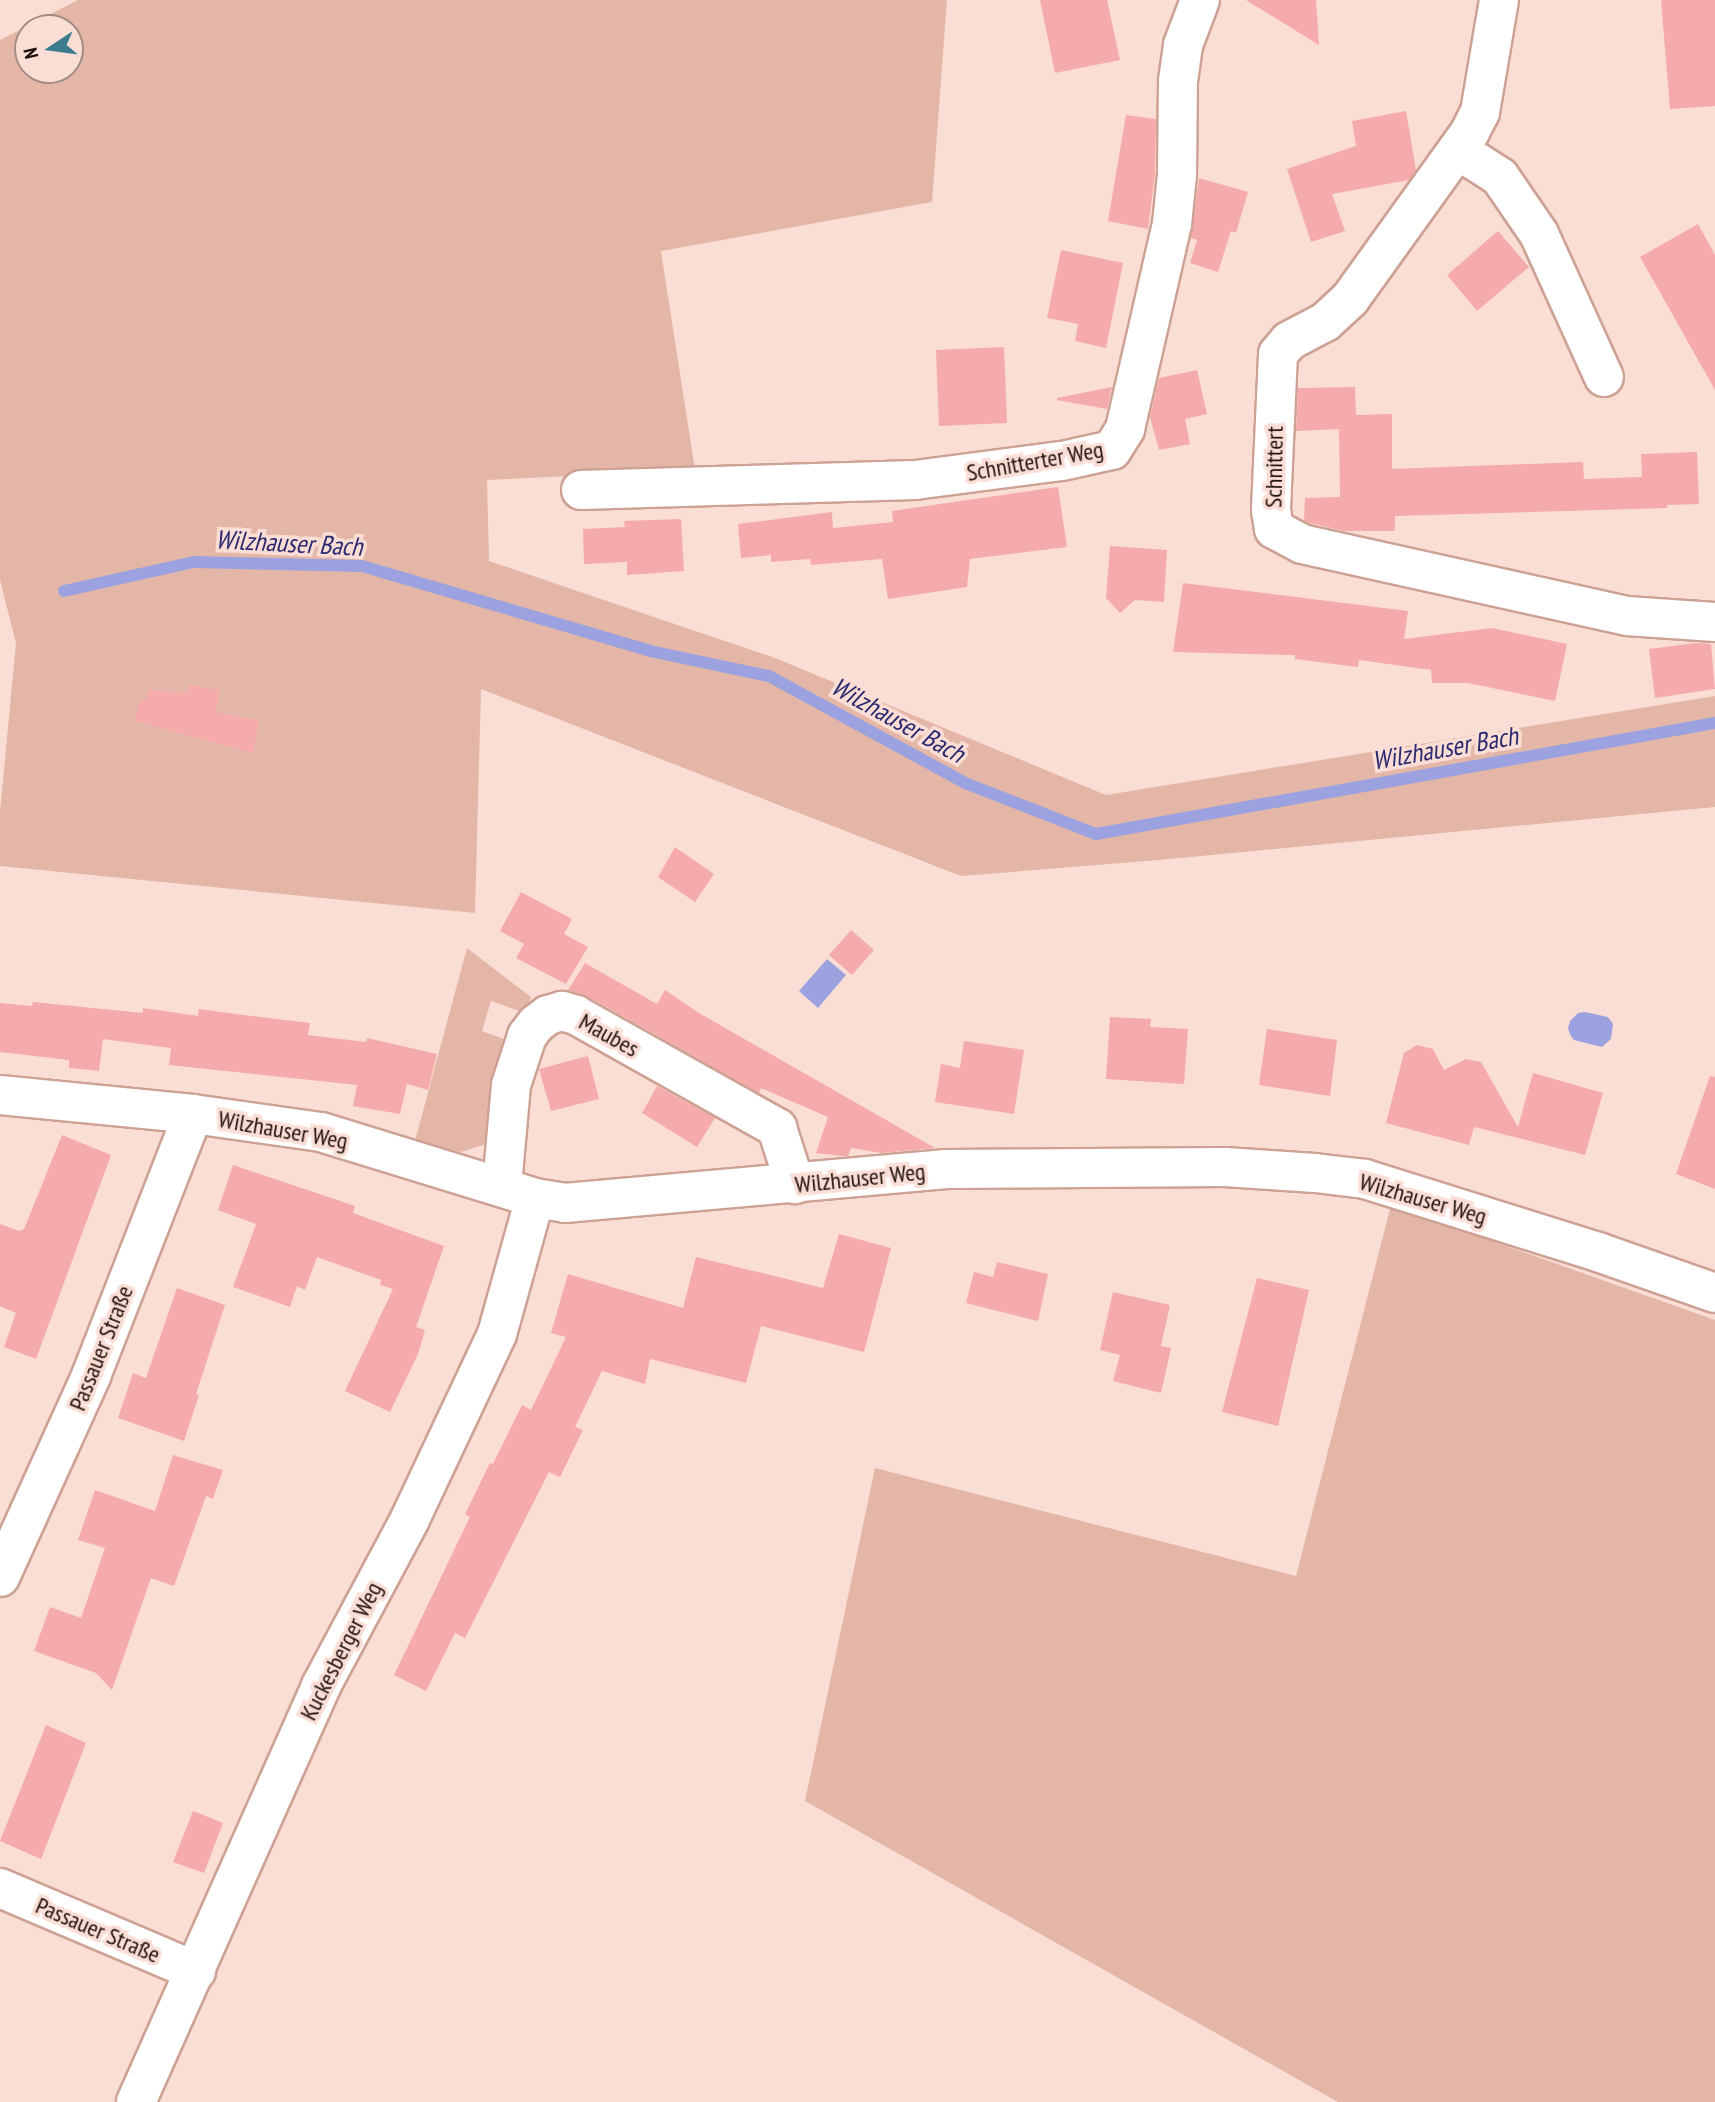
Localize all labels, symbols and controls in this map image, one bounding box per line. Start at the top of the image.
north arrow [14,14,84,84]
text: N [18,46,43,61]
street label: Schnittert [1259,426,1289,508]
street label: Schnitterter Weg [964,435,1106,487]
water label: Wilzhauser Bach [215,524,363,562]
water label: Wilzhauser Bach [826,671,970,769]
water label: Wilzhauser Bach [1370,720,1520,776]
street label: Maubes [574,1007,644,1063]
street label: Wilzhauser Weg [216,1104,350,1156]
street label: Wilzhauser Weg [793,1157,927,1199]
street label: Wilzhauser Weg [1356,1167,1490,1231]
street label: Passauer Straße [63,1281,139,1415]
street label: Kuckesberger Weg [294,1577,388,1725]
street label: Passauer Straße [31,1891,165,1969]

